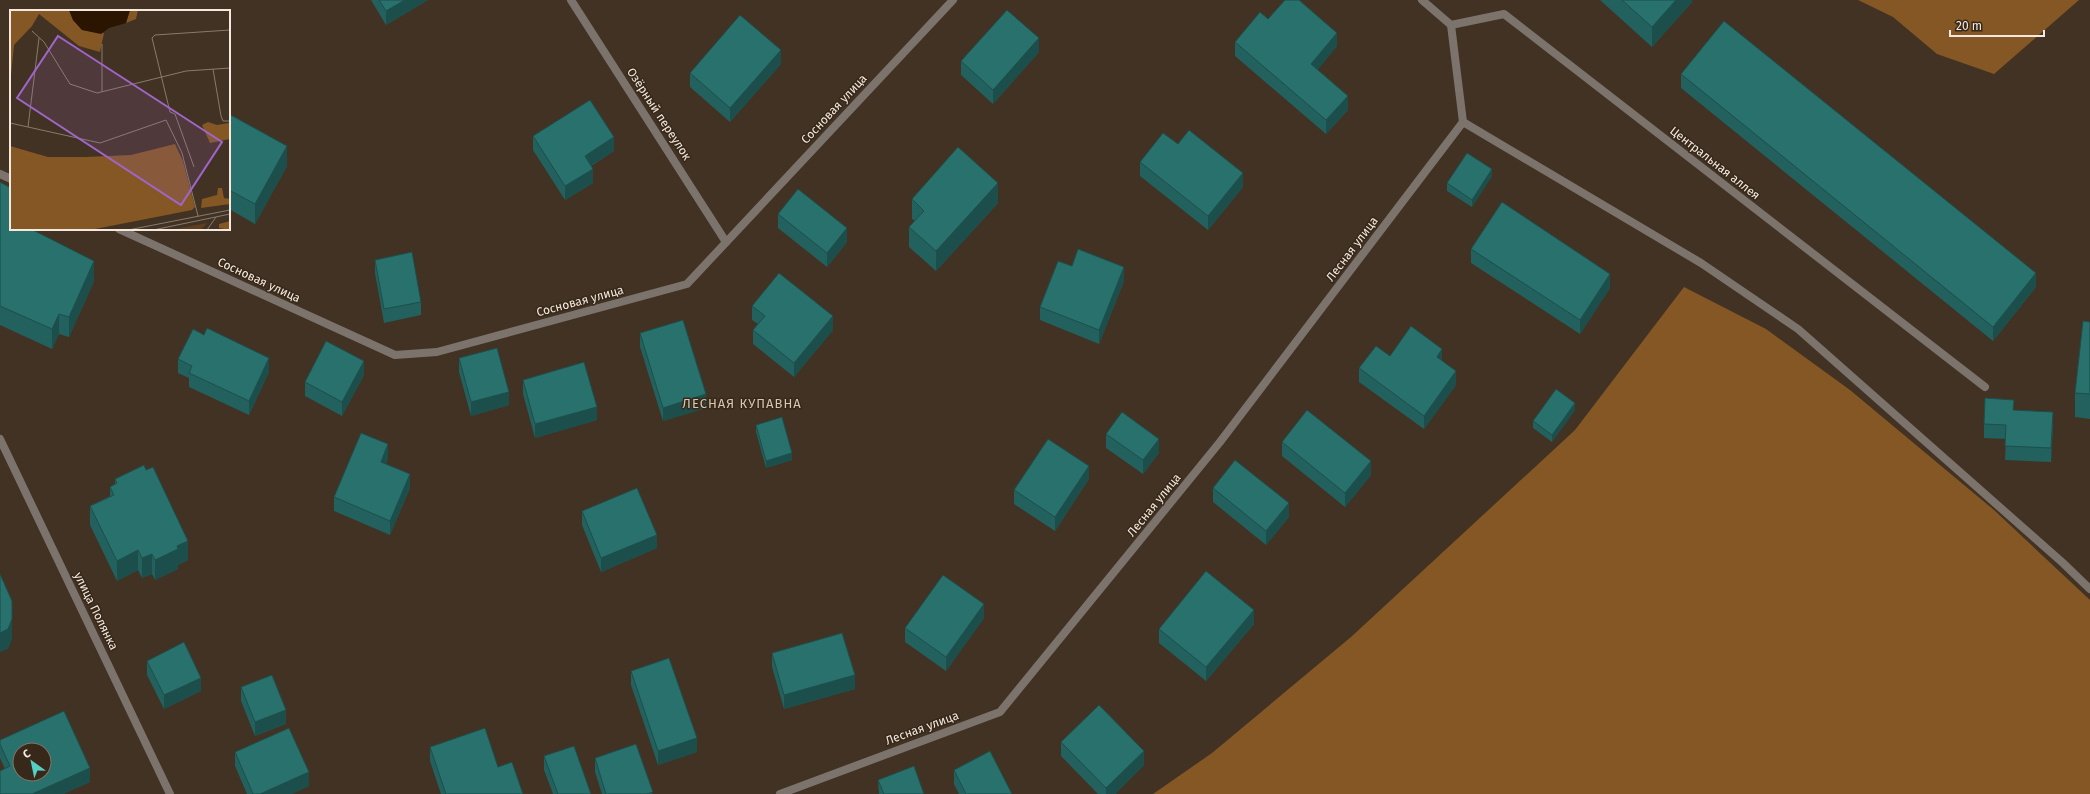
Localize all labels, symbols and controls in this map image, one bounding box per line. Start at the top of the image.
inset map [10,10,230,230]
scale bar [1950,12,2044,38]
text: 20 m [1956,19,1982,33]
street label: Озёрный переулок [624,65,694,163]
street label: Сосновая улица [798,71,870,147]
street label: Центральная аллея [1667,123,1763,203]
street label: Лесная улица [1323,214,1381,284]
street label: Сосновая улица [215,255,303,305]
street label: Сосновая улица [535,283,625,319]
district label: ЛЕСНАЯ КУПАВНА [682,396,802,411]
street label: Лесная улица [1124,471,1184,539]
street label: улица Полянка [71,570,121,652]
street label: Лесная улица [883,708,961,748]
north arrow [12,742,52,782]
text: С [21,746,34,761]

